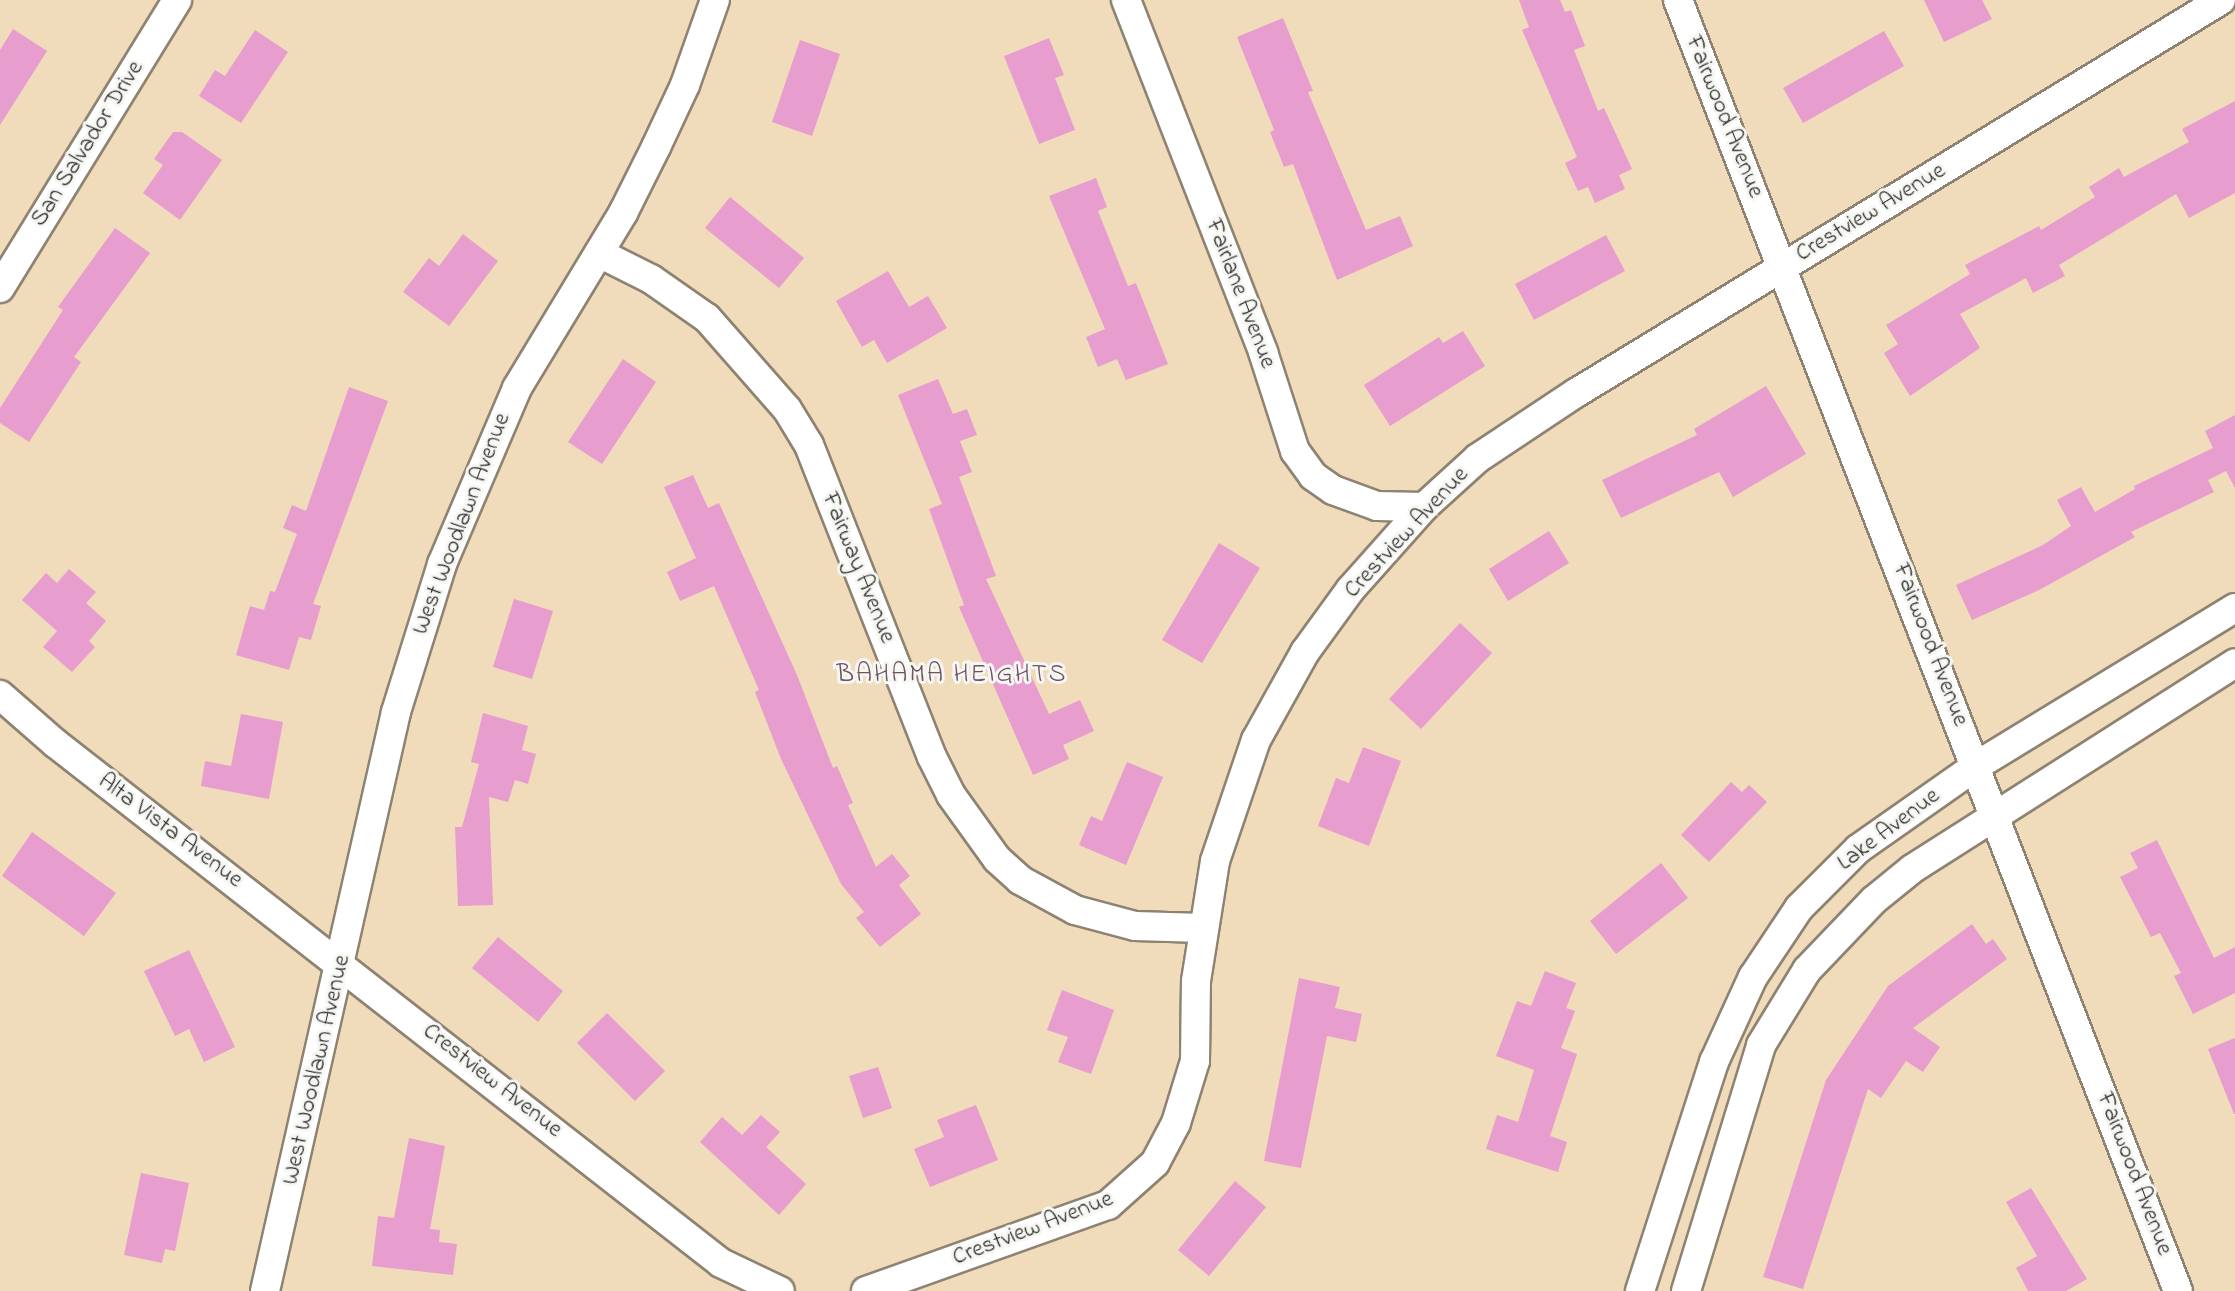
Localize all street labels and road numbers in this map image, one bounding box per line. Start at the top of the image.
street label: Fairwood Avenue [1678,32,1770,202]
street label: San Salvador Drive [25,56,151,232]
street label: Crestview Avenue [1791,157,1951,269]
street label: Fairlane Avenue [1198,215,1282,373]
street label: West Woodlawn Avenue [406,409,518,639]
street label: Crestview Avenue [1339,461,1475,605]
street label: Fairway Avenue [815,488,901,648]
street label: Fairwood Avenue [1886,560,1974,730]
street label: Alta Vista Avenue [92,767,248,895]
street label: Lake Avenue [1832,782,1946,878]
street label: West Woodlawn Avenue [277,952,357,1188]
street label: Crestview Avenue [416,1017,568,1145]
street label: Fairwood Avenue [2090,1089,2178,1259]
street label: Crestview Avenue [949,1185,1117,1273]

